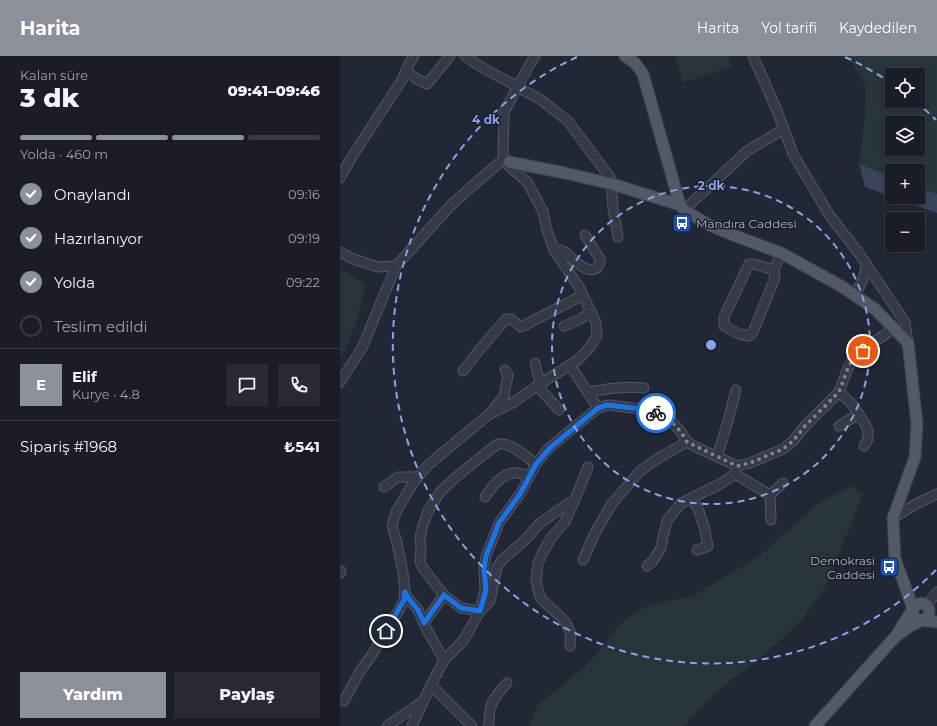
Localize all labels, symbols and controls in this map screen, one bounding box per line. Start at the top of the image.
text: Harita [20,17,81,40]
text: Harita [697,19,739,37]
text: Yol tarifi [761,19,817,37]
text: Kaydedilen [839,19,917,37]
text: Kalan süre [20,67,88,83]
map controls [885,68,925,252]
button: locate [885,68,925,108]
text: 09:41–09:46 [228,81,320,100]
text: 3 dk [20,82,79,114]
text: 4 dk [472,112,500,127]
button: layers [885,116,925,156]
text: Yolda · 460 m [20,146,108,162]
button: + [885,164,925,204]
text: 2 dk [698,178,724,193]
icon: check [20,183,42,205]
text: Onaylandı [54,185,131,204]
text: 09:16 [288,186,320,202]
bus stop icon: Mandıra Caddesi [671,212,693,234]
button: − [885,212,925,252]
place label: Mandıra Caddesi [696,216,797,231]
icon: check [20,227,42,249]
text: Hazırlanıyor [54,229,143,248]
text: 09:19 [288,230,320,246]
icon: check [20,271,42,293]
text: Yolda [54,273,95,292]
text: 09:22 [286,274,320,290]
text: Teslim edildi [54,317,148,336]
pin [846,334,880,368]
centre of rings [704,338,718,352]
icon: bag [852,340,874,362]
button: chat [226,364,268,406]
button: phone [278,364,320,406]
text: Elif [72,367,97,386]
text: E [36,375,46,394]
text: Kurye · 4.8 [72,386,140,402]
courier [636,393,676,433]
icon: bike [645,402,667,424]
text: Sipariş #1968 [20,437,117,456]
text: ₺541 [284,437,320,456]
place label: Demokrasi Caddesi [810,553,875,582]
bus stop icon: Demokrasi Caddesi [878,556,900,578]
pin [369,614,403,648]
icon: home [375,620,397,642]
button: Yardım [20,672,166,718]
button: Paylaş [174,672,320,718]

